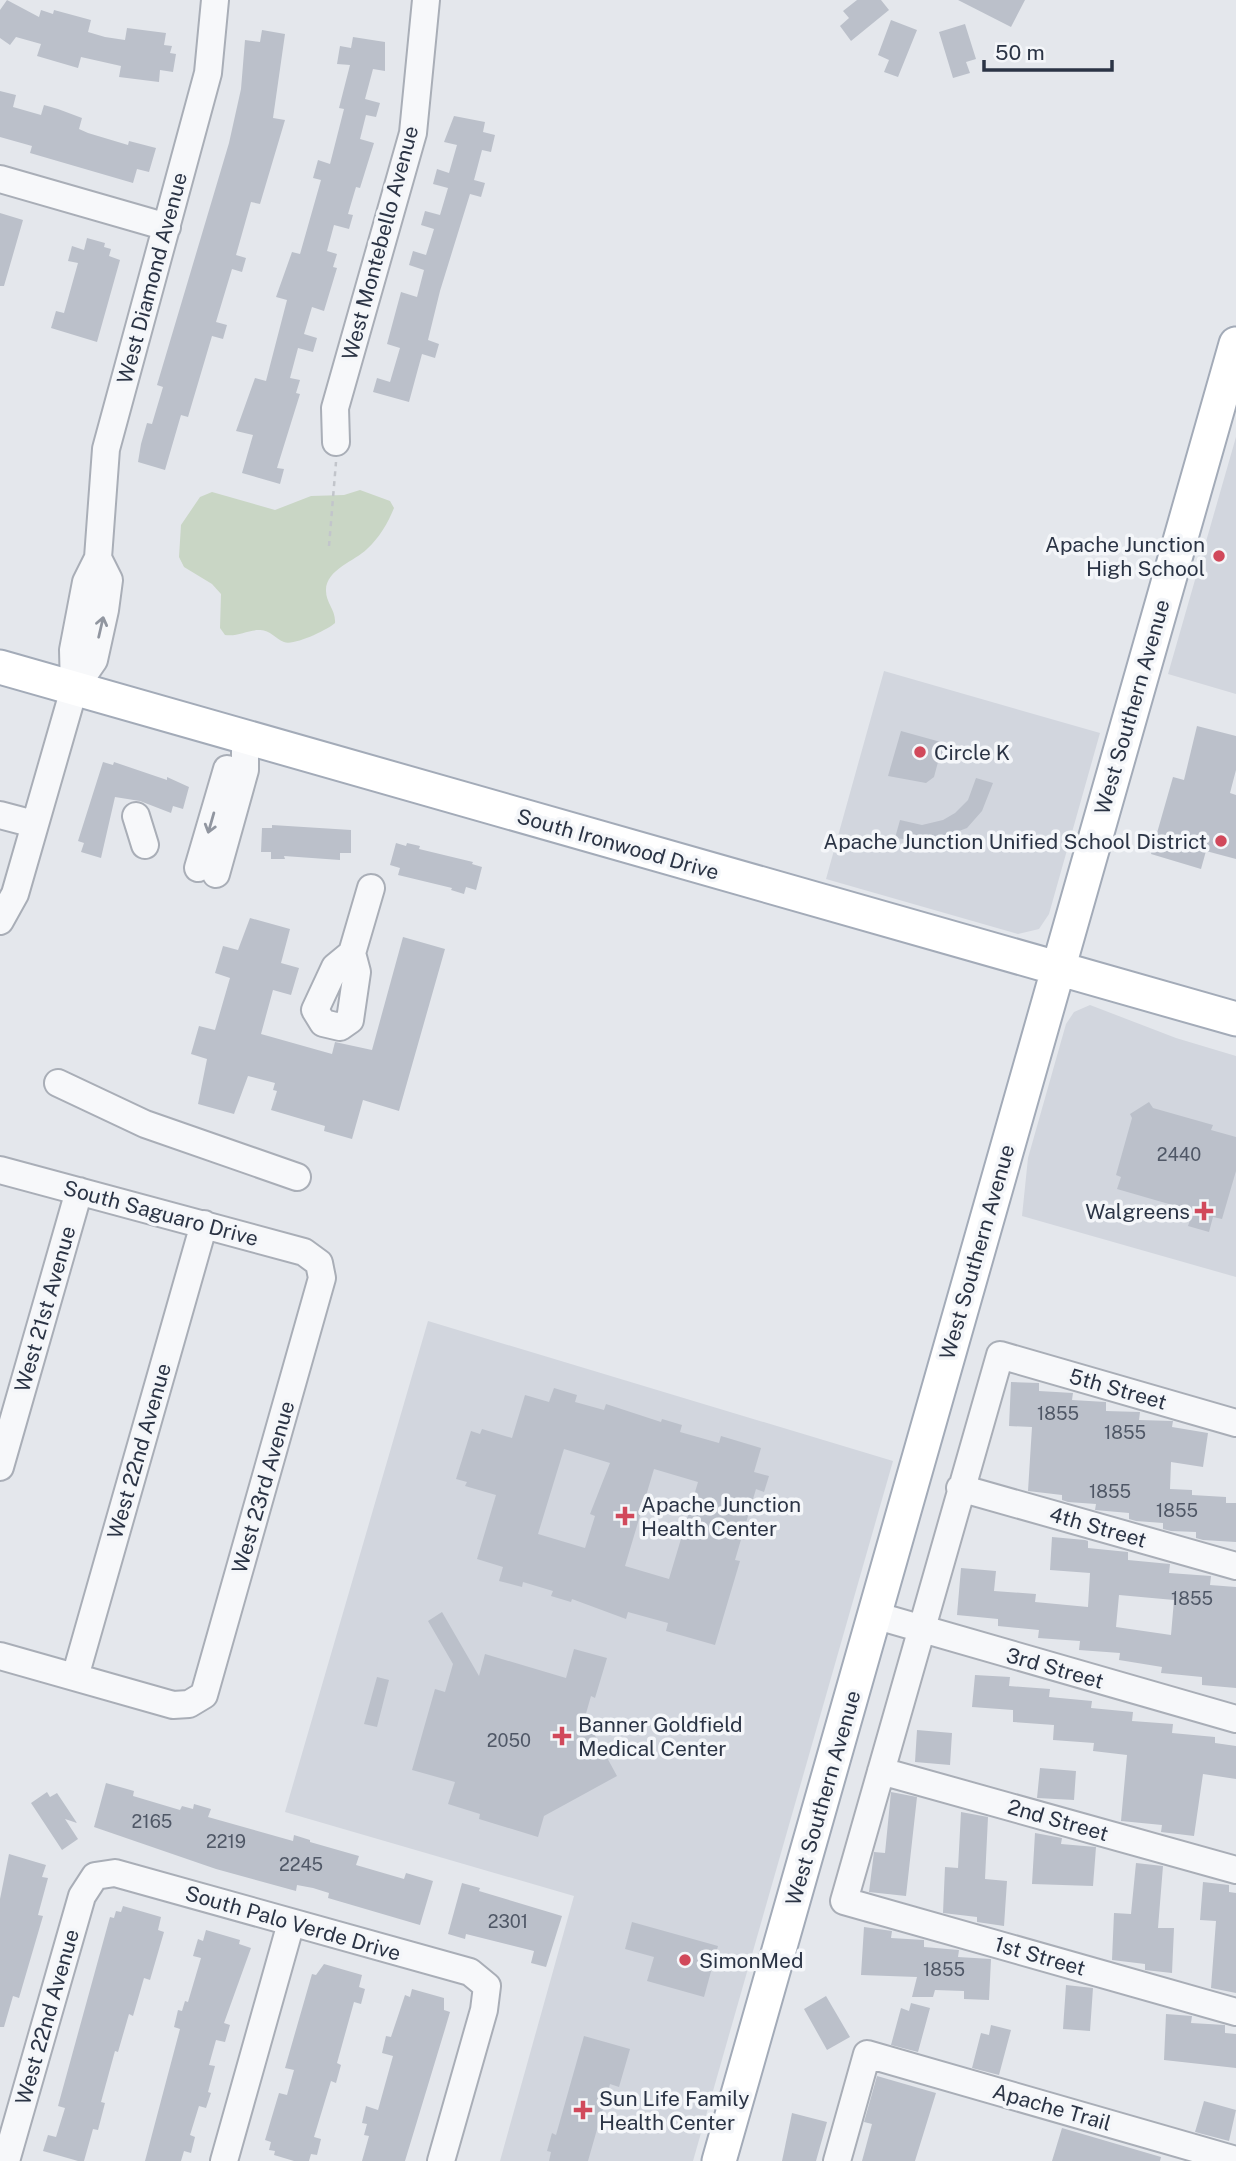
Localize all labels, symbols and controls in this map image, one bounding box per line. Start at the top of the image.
scale bar [984,28,1112,72]
text: 50 m [995,40,1045,65]
street label: West Montebello Avenue [337,123,423,363]
street label: West Diamond Avenue [112,170,192,386]
place label: Apache Junction High School [1045,532,1205,581]
marker: Apache Junction High School [1211,548,1227,564]
street label: West Southern Avenue [1089,597,1175,817]
one-way arrow [95,616,109,639]
place label: Circle K [934,740,1010,765]
marker: Circle K [912,744,928,760]
street label: South Ironwood Drive [514,803,722,885]
one-way arrow [204,811,217,833]
place label: Apache Junction Unified School District [823,829,1207,854]
marker: Apache Junction Unified School District [1213,833,1229,849]
street label: West Southern Avenue [934,1142,1020,1362]
house number: 2440 [1157,1144,1201,1165]
street label: South Saguaro Drive [61,1175,261,1251]
place label: Walgreens [1085,1199,1190,1224]
marker: Walgreens [1196,1203,1212,1219]
street label: West 21st Avenue [9,1223,81,1395]
street label: West 22nd Avenue [102,1360,176,1542]
street label: 5th Street [1066,1363,1170,1415]
street label: West 23rd Avenue [226,1398,300,1576]
house number: 1855 [1037,1403,1079,1424]
house number: 1855 [1104,1422,1146,1443]
house number: 1855 [1089,1481,1131,1502]
place label: Apache Junction Health Center [641,1492,801,1541]
house number: 1855 [1156,1500,1198,1521]
street label: 4th Street [1047,1501,1149,1553]
marker: Apache Junction Health Center [615,1506,635,1526]
house number: 1855 [1171,1588,1213,1609]
street label: 3rd Street [1003,1642,1107,1694]
street label: West Southern Avenue [780,1688,866,1908]
place label: Banner Goldfield Medical Center [578,1712,743,1761]
marker: Banner Goldfield Medical Center [552,1726,572,1746]
house number: 2050 [487,1730,531,1751]
street label: 2nd Street [1005,1794,1111,1846]
house number: 2165 [132,1811,172,1832]
house number: 2219 [206,1831,246,1852]
house number: 2245 [279,1854,323,1875]
street label: South Palo Verde Drive [182,1880,404,1966]
house number: 2301 [488,1911,528,1932]
street label: West 22nd Avenue [10,1926,84,2108]
street label: 1st Street [992,1931,1088,1981]
place label: SimonMed [699,1948,803,1973]
marker: SimonMed [677,1952,693,1968]
house number: 1855 [923,1959,965,1980]
street label: Apache Trail [990,2078,1114,2136]
place label: Sun Life Family Health Center [599,2086,750,2135]
marker: Sun Life Family Health Center [573,2100,593,2120]

